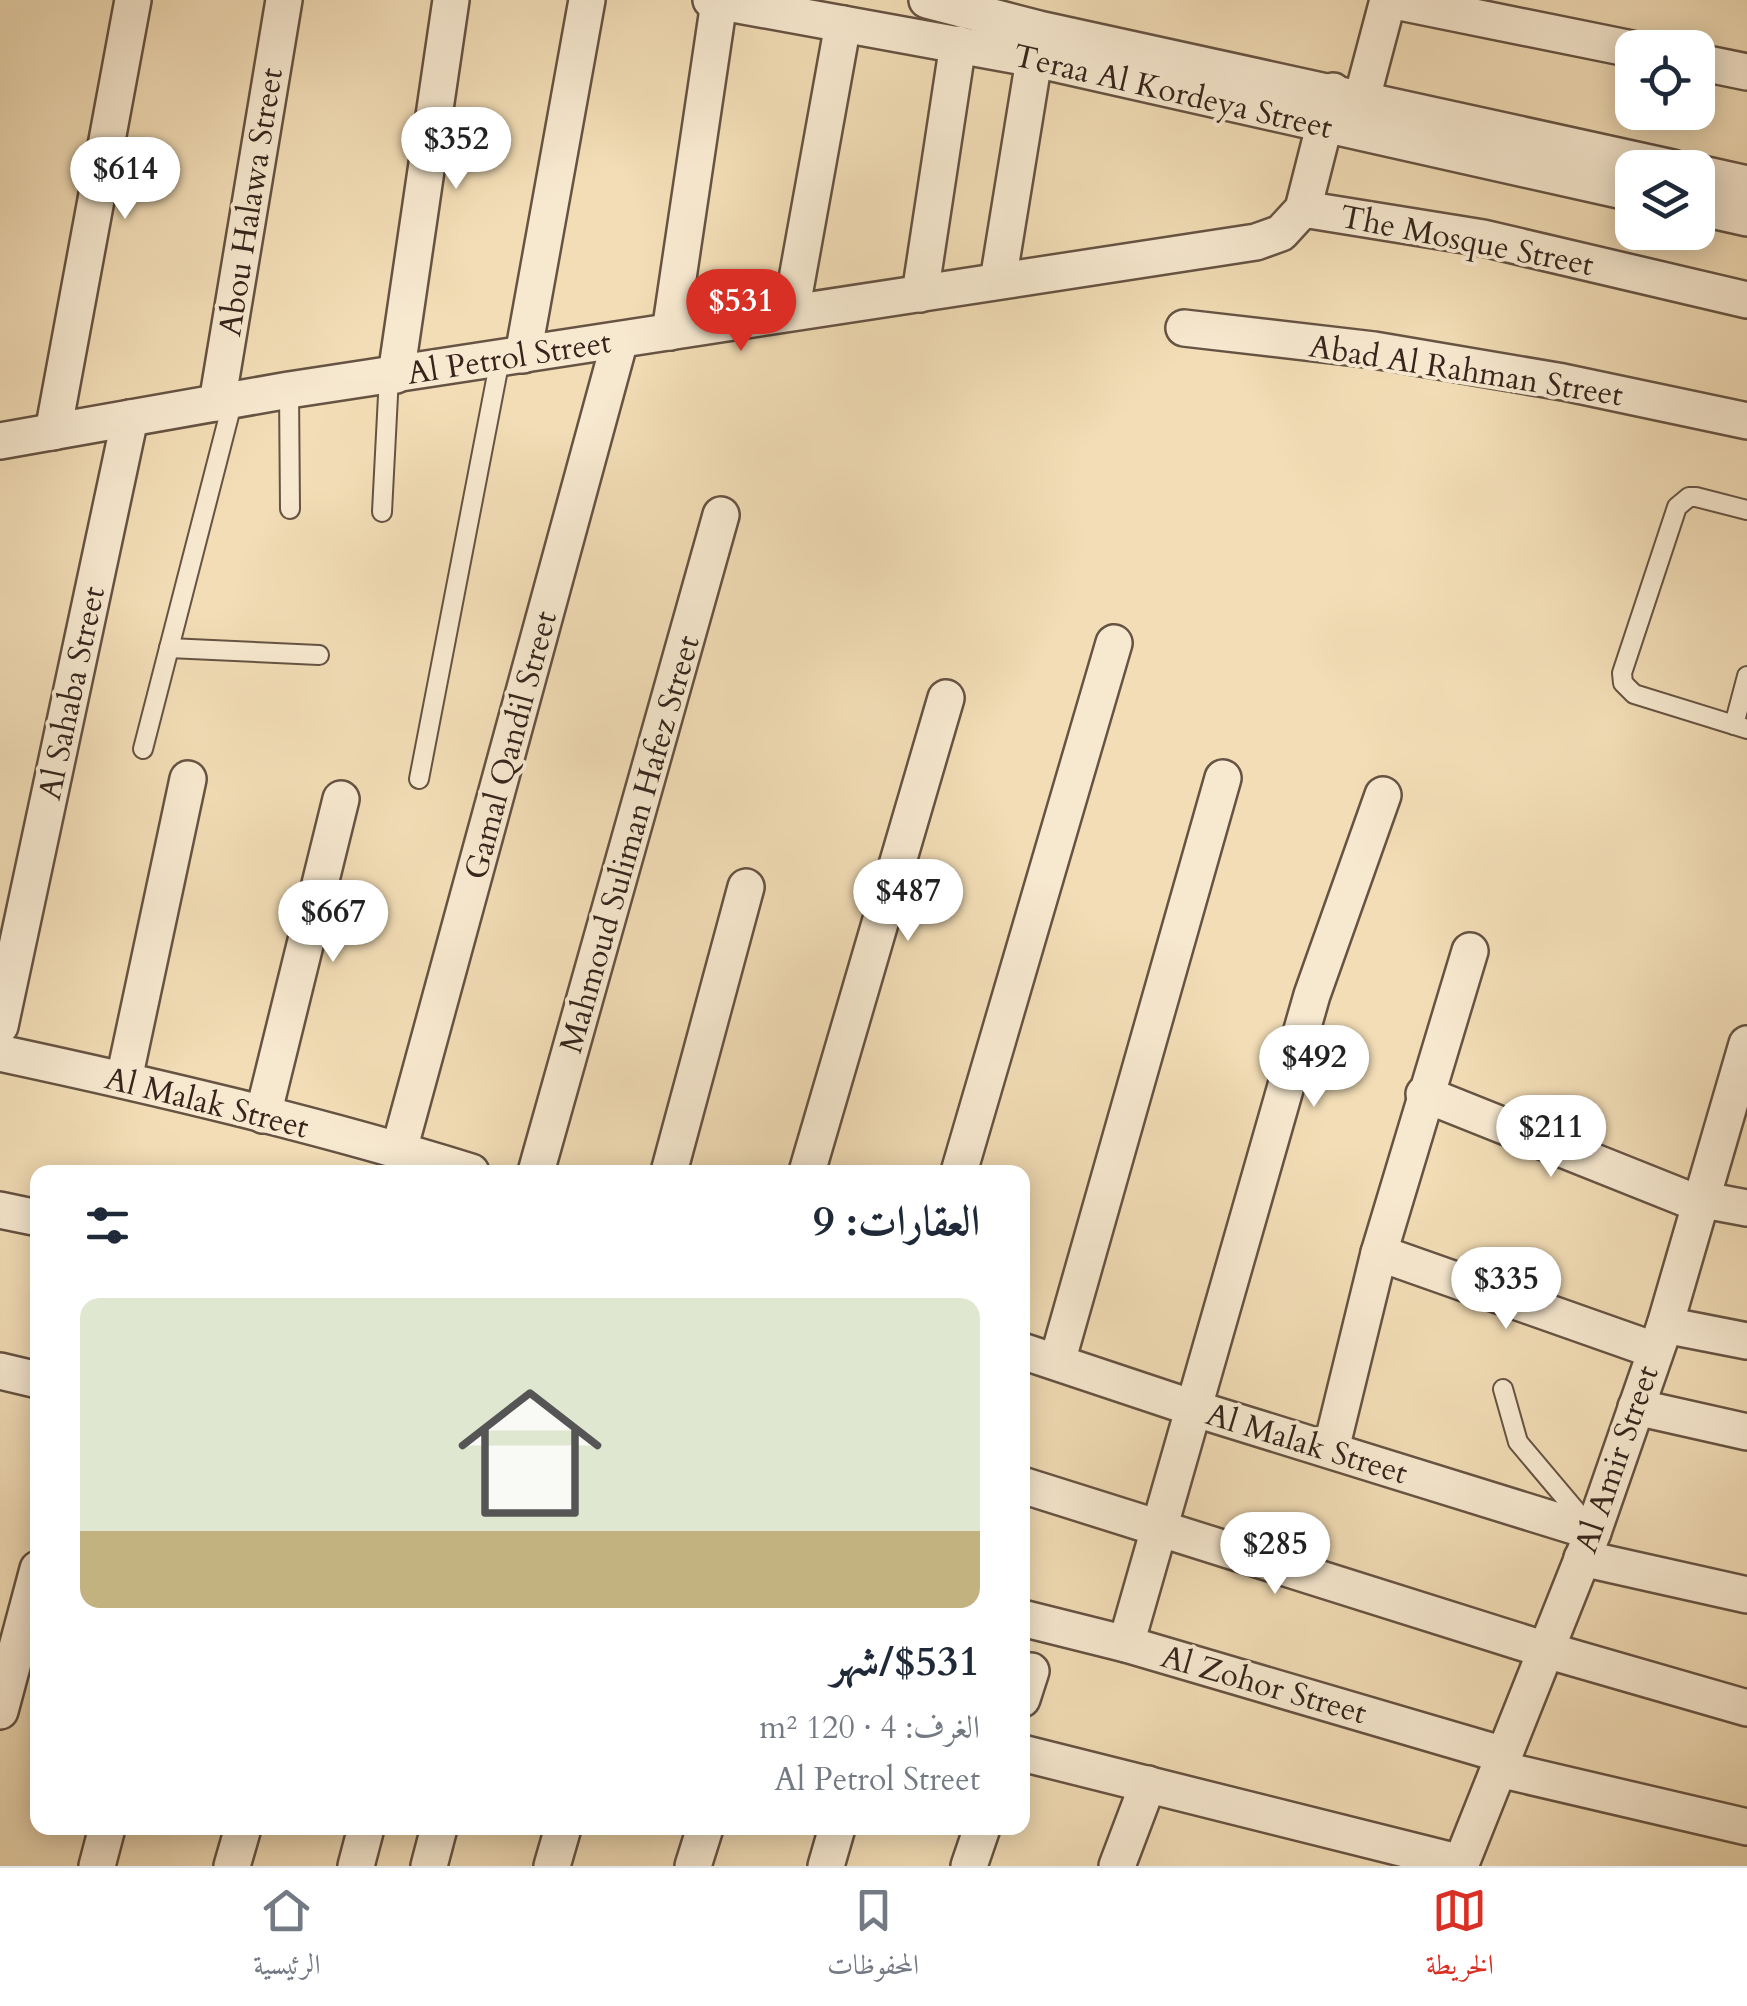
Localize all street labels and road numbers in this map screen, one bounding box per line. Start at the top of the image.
street label: Teraa Al Kordeya Street [1009,34,1337,150]
street label: Abou Halawa Street [208,65,294,339]
street label: The Mosque Street [1336,195,1597,287]
street label: Al Petrol Street [404,320,614,396]
street label: Abad Al Rahman Street [1306,324,1626,418]
street label: Al Sahaba Street [28,582,116,804]
street label: Gamal Qandil Street [454,606,568,884]
street label: Mahmoud Suliman Hafez Street [549,630,711,1058]
street label: Al Malak Street [100,1056,313,1149]
street label: Al Amir Street [1564,1360,1670,1559]
street label: Al Malak Street [1201,1392,1413,1495]
street label: Al Zohor Street [1156,1635,1372,1735]

